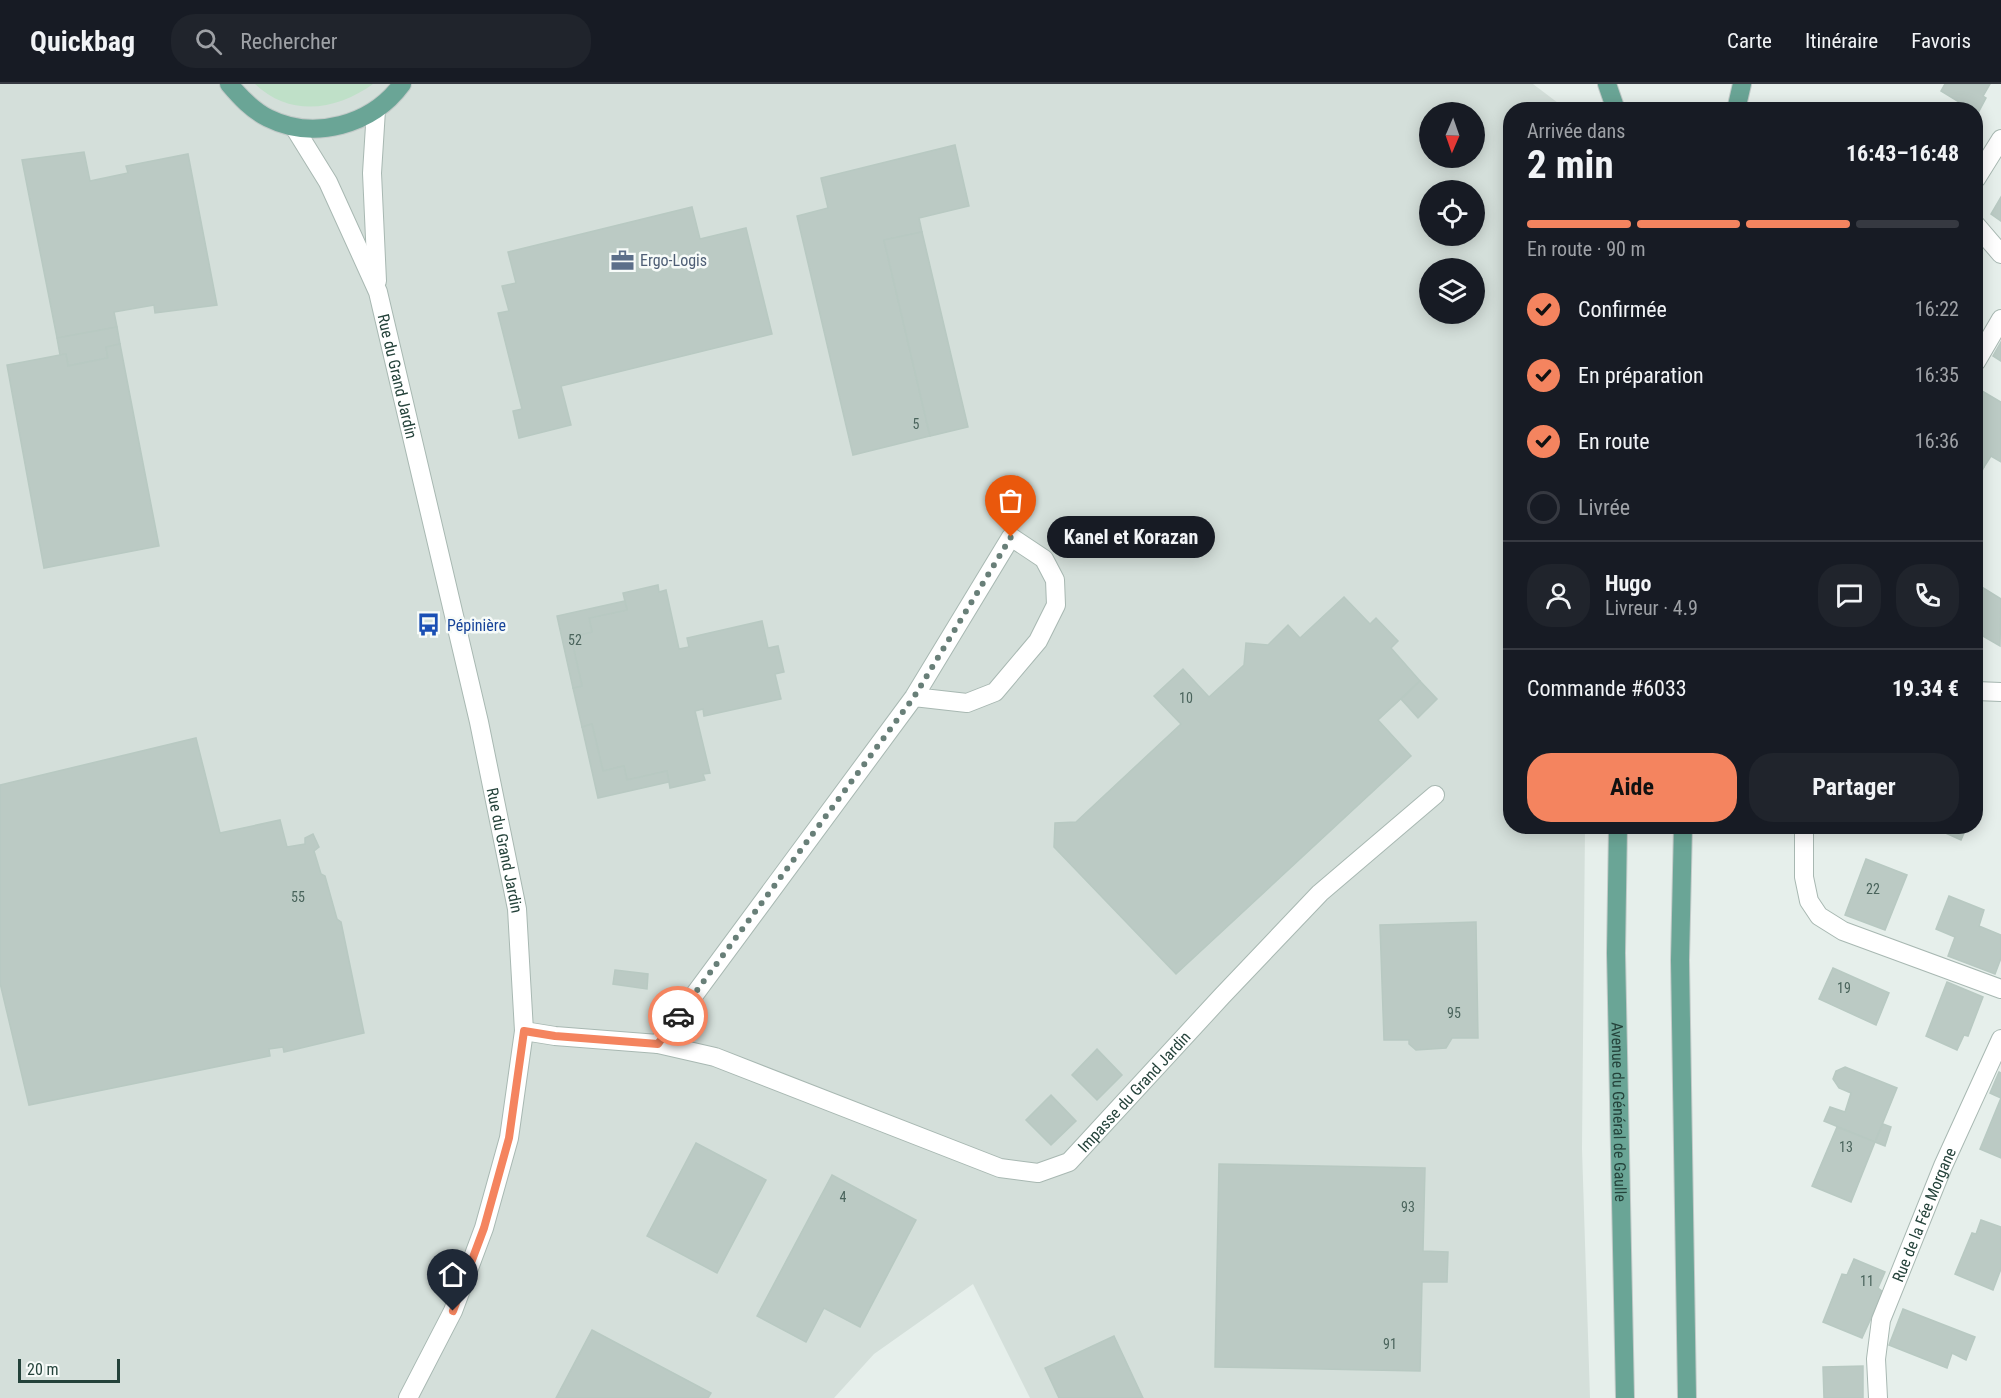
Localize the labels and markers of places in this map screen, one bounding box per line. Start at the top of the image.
office icon: Ergo-Logis [609,247,635,273]
place label: Ergo-Logis [640,251,707,270]
pin [985,475,1036,537]
callout: Kanel et Korazan [1047,516,1215,558]
bus stop icon: Pépinière [416,612,442,638]
place label: Pépinière [447,616,506,635]
pin [427,1249,478,1311]

